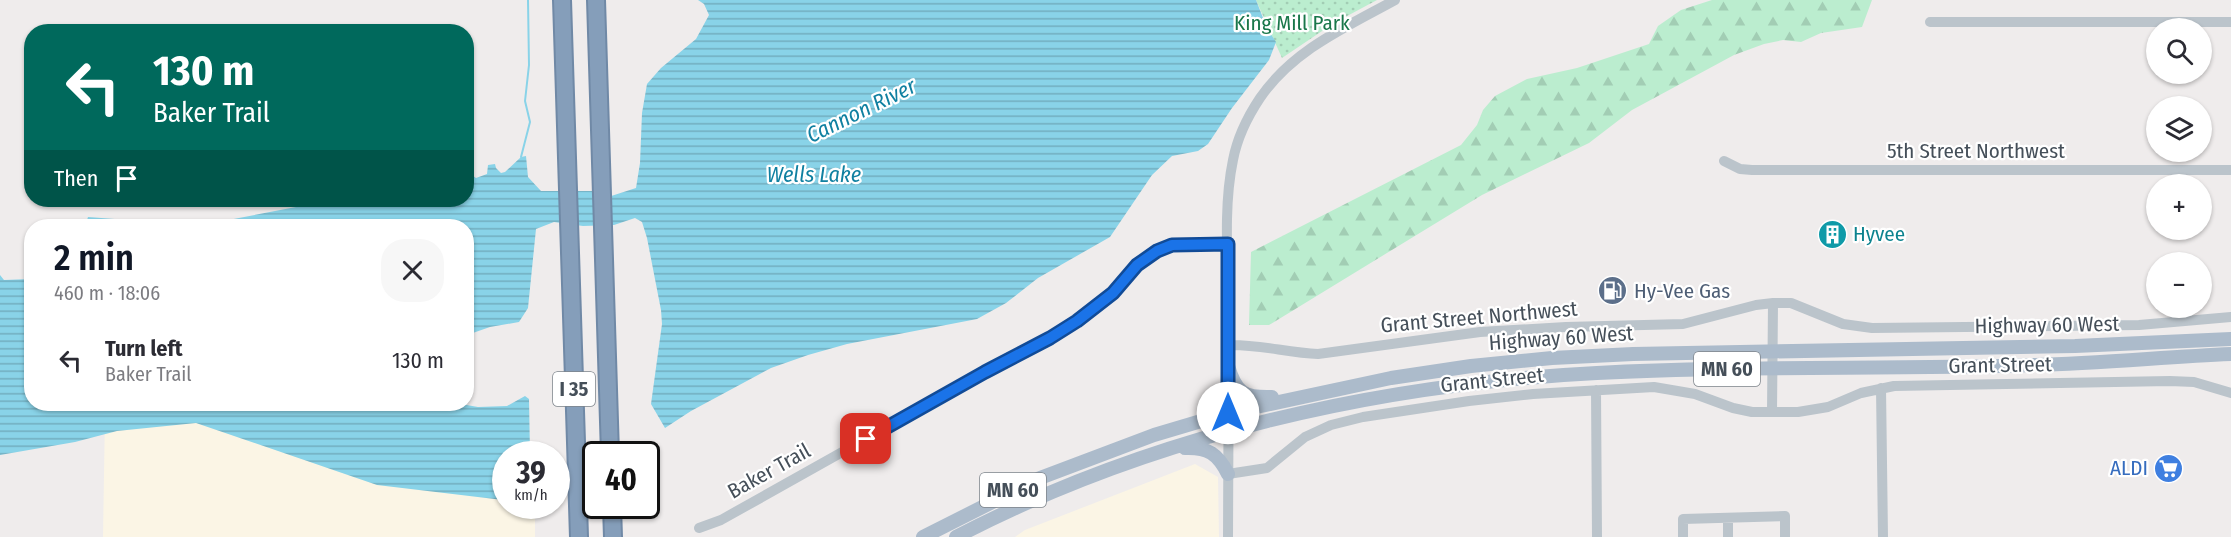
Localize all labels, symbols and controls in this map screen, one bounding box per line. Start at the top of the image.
park label: King Mill Park [1234,10,1350,36]
map controls [2146,18,2212,318]
button: search [2146,18,2212,84]
text: 130 m [153,46,254,96]
icon: left [54,48,132,126]
water label: Cannon River [802,72,922,149]
button: layers [2146,96,2212,162]
text: Baker Trail [153,97,270,129]
street label: 5th Street Northwest [1887,138,2065,164]
water label: Wells Lake [767,161,861,188]
icon: arrive [110,162,143,195]
text: Then [54,165,98,192]
button: + [2146,174,2212,240]
building icon: Hyvee [1816,218,1848,250]
place label: Hyvee [1853,221,1905,247]
text: 2 min [54,236,134,280]
button: close [381,239,444,302]
button: − [2146,252,2212,318]
fuel station icon: Hy-Vee Gas [1597,275,1629,307]
place label: Hy-Vee Gas [1634,278,1730,304]
text: 460 m · 18:06 [54,281,160,305]
street label: Grant Street Northwest [1380,295,1579,339]
street label: Highway 60 West [1974,311,2120,339]
street label: Highway 60 West [1488,320,1634,356]
text: Turn left [105,335,183,362]
icon: left [54,344,87,377]
text: 130 m [392,347,444,374]
street label: Grant Street [1948,351,2052,379]
road number: MN 60 [1694,352,1760,386]
text: Baker Trail [105,362,192,386]
street label: Grant Street [1439,362,1545,398]
road number: I 35 [553,372,595,406]
position arrow [1196,381,1260,445]
pin [840,413,891,464]
icon: arrive [849,422,882,455]
street label: Baker Trail [723,437,815,504]
speed limit sign: 40 [582,441,660,519]
supermarket icon: ALDI [2153,452,2185,484]
text: 39 [516,455,546,491]
place label: ALDI [2110,455,2148,481]
road number: MN 60 [980,473,1046,507]
text: km/h [514,486,548,504]

